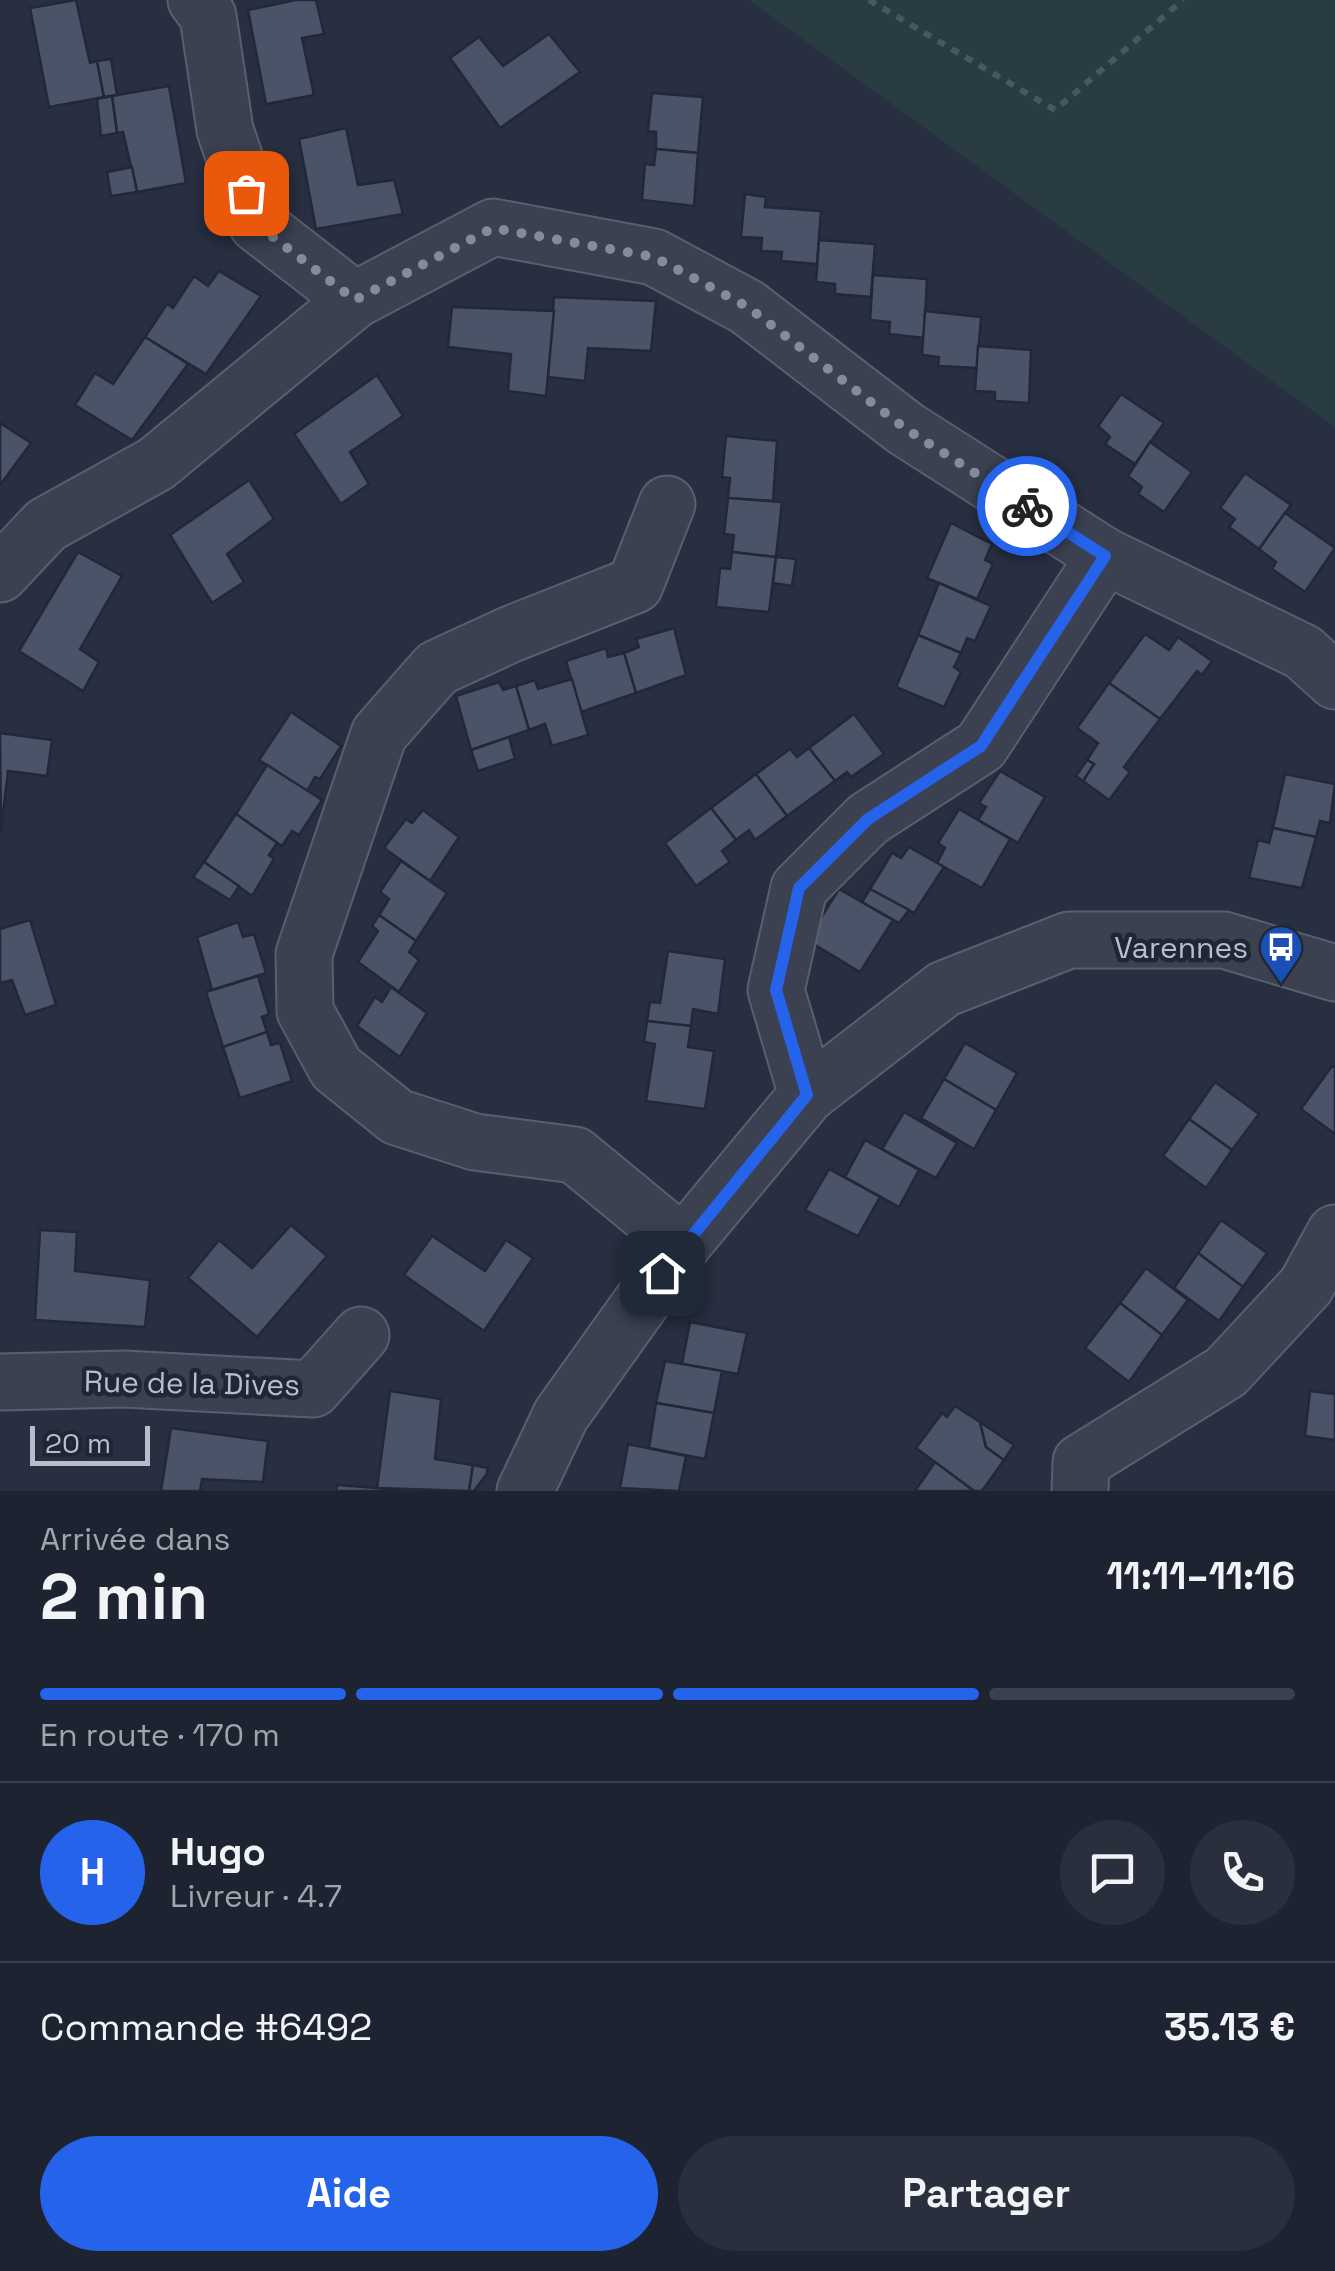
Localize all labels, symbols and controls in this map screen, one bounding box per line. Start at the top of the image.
pin [204,151,289,236]
icon: bag [219,166,274,221]
courier [977,456,1077,556]
icon: bike [1000,479,1055,534]
bus stop icon: Varennes [1258,924,1304,985]
place label: Varennes [1114,928,1248,967]
pin [620,1231,705,1316]
icon: home [635,1246,690,1301]
street label: Rue de la Dives [84,1362,300,1404]
scale bar [30,1421,150,1466]
text: 20 m [45,1425,111,1461]
text: Arrivée dans [40,1519,230,1559]
text: 11:11–11:16 [1106,1552,1295,1600]
text: 2 min [40,1555,208,1638]
text: En route · 170 m [40,1715,280,1755]
button: chat [1060,1820,1165,1925]
button: phone [1190,1820,1295,1925]
text: Hugo [170,1828,266,1876]
text: H [80,1848,105,1896]
text: Livreur · 4.7 [170,1876,342,1916]
text: Commande #6492 [40,2003,372,2051]
text: 35.13 € [1164,2003,1295,2051]
button: Aide [40,2136,658,2251]
button: Partager [678,2136,1295,2251]

